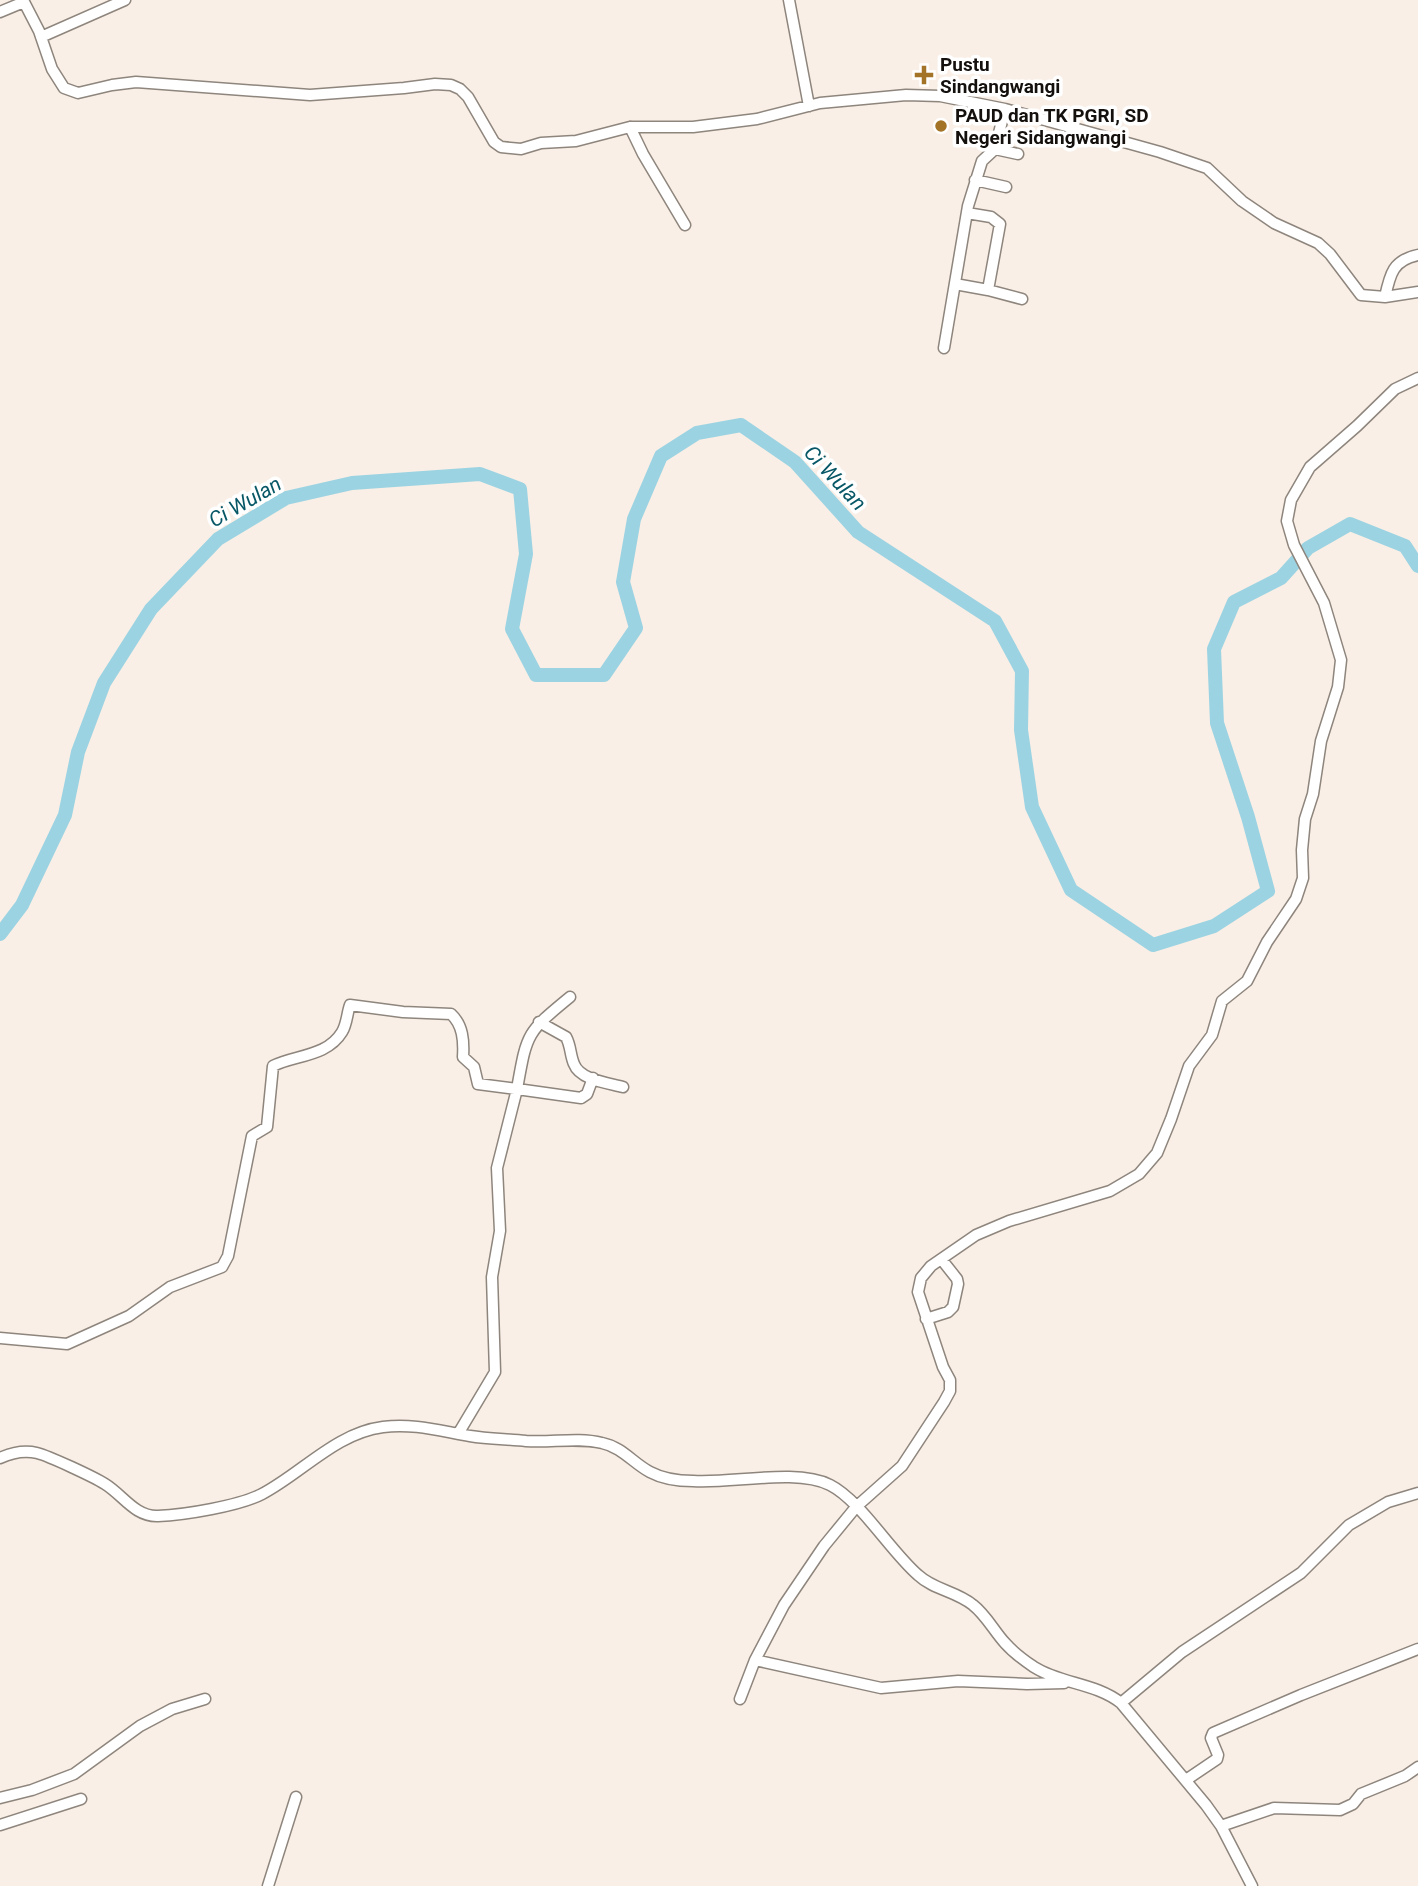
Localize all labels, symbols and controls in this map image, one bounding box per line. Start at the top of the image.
place label: Pustu Sindangwangi [940,53,1060,98]
marker: Pustu Sindangwangi [914,65,934,85]
place label: PAUD dan TK PGRI, SD Negeri Sidangwangi [955,104,1149,149]
marker: PAUD dan TK PGRI, SD Negeri Sidangwangi [933,118,949,134]
water label: Ci Wulan [799,441,871,515]
water label: Ci Wulan [204,472,286,532]

